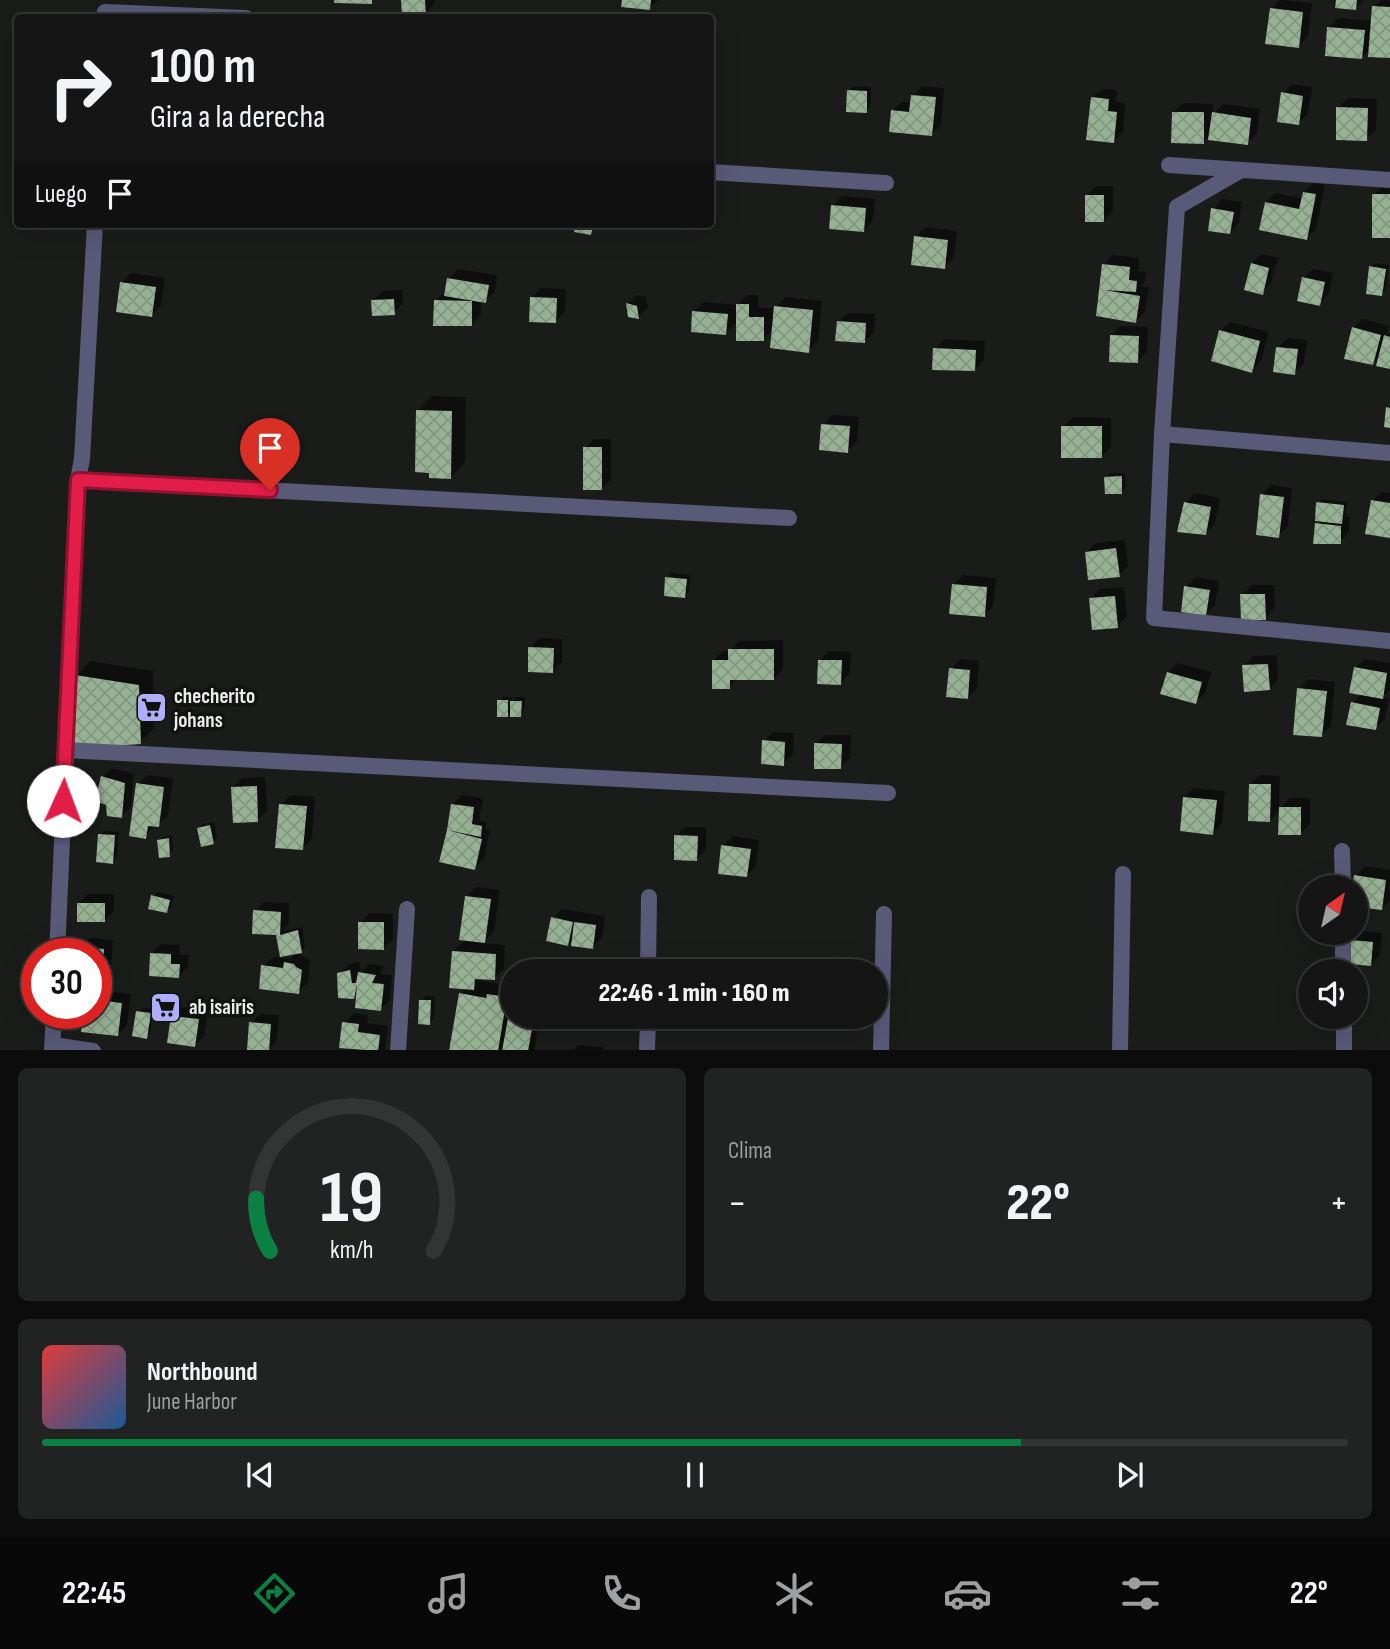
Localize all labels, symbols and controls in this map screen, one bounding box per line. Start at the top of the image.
text: 100 m [150,38,256,97]
icon: right [35,42,126,133]
text: Gira a la derecha [150,98,325,137]
icon: arrive [101,175,139,213]
text: Luego [35,179,87,210]
pin [240,418,300,490]
icon: arrive [251,429,289,467]
place label: checherito johans [173,684,255,733]
supermarket icon: checherito johans [134,691,168,725]
position arrow [26,764,100,838]
north arrow [1298,875,1368,945]
map controls [1298,875,1368,1029]
speed limit sign: 30 [21,938,112,1029]
button: sound [1298,959,1368,1029]
text: 22:46 · 1 min · 160 m [598,978,790,1009]
supermarket icon: ab isairis [149,990,183,1024]
place label: ab isairis [189,995,254,1020]
text: Clima [728,1137,772,1165]
text: 19 [320,1155,384,1243]
text: 22° [1006,1172,1070,1235]
text: − [728,1181,747,1226]
text: + [1329,1181,1348,1226]
text: km/h [330,1234,374,1265]
text: Northbound [147,1357,258,1388]
text: June Harbor [147,1388,237,1416]
icon: previous [241,1456,279,1494]
icon: pause [676,1456,714,1494]
icon: next [1111,1456,1149,1494]
icon: directions [250,1569,299,1618]
icon: music [424,1569,473,1618]
icon: phone [597,1569,646,1618]
icon: climate [770,1569,819,1618]
icon: car [943,1569,992,1618]
icon: filters [1116,1569,1165,1618]
text: 22:45 [62,1574,126,1613]
text: 22° [1290,1574,1328,1613]

